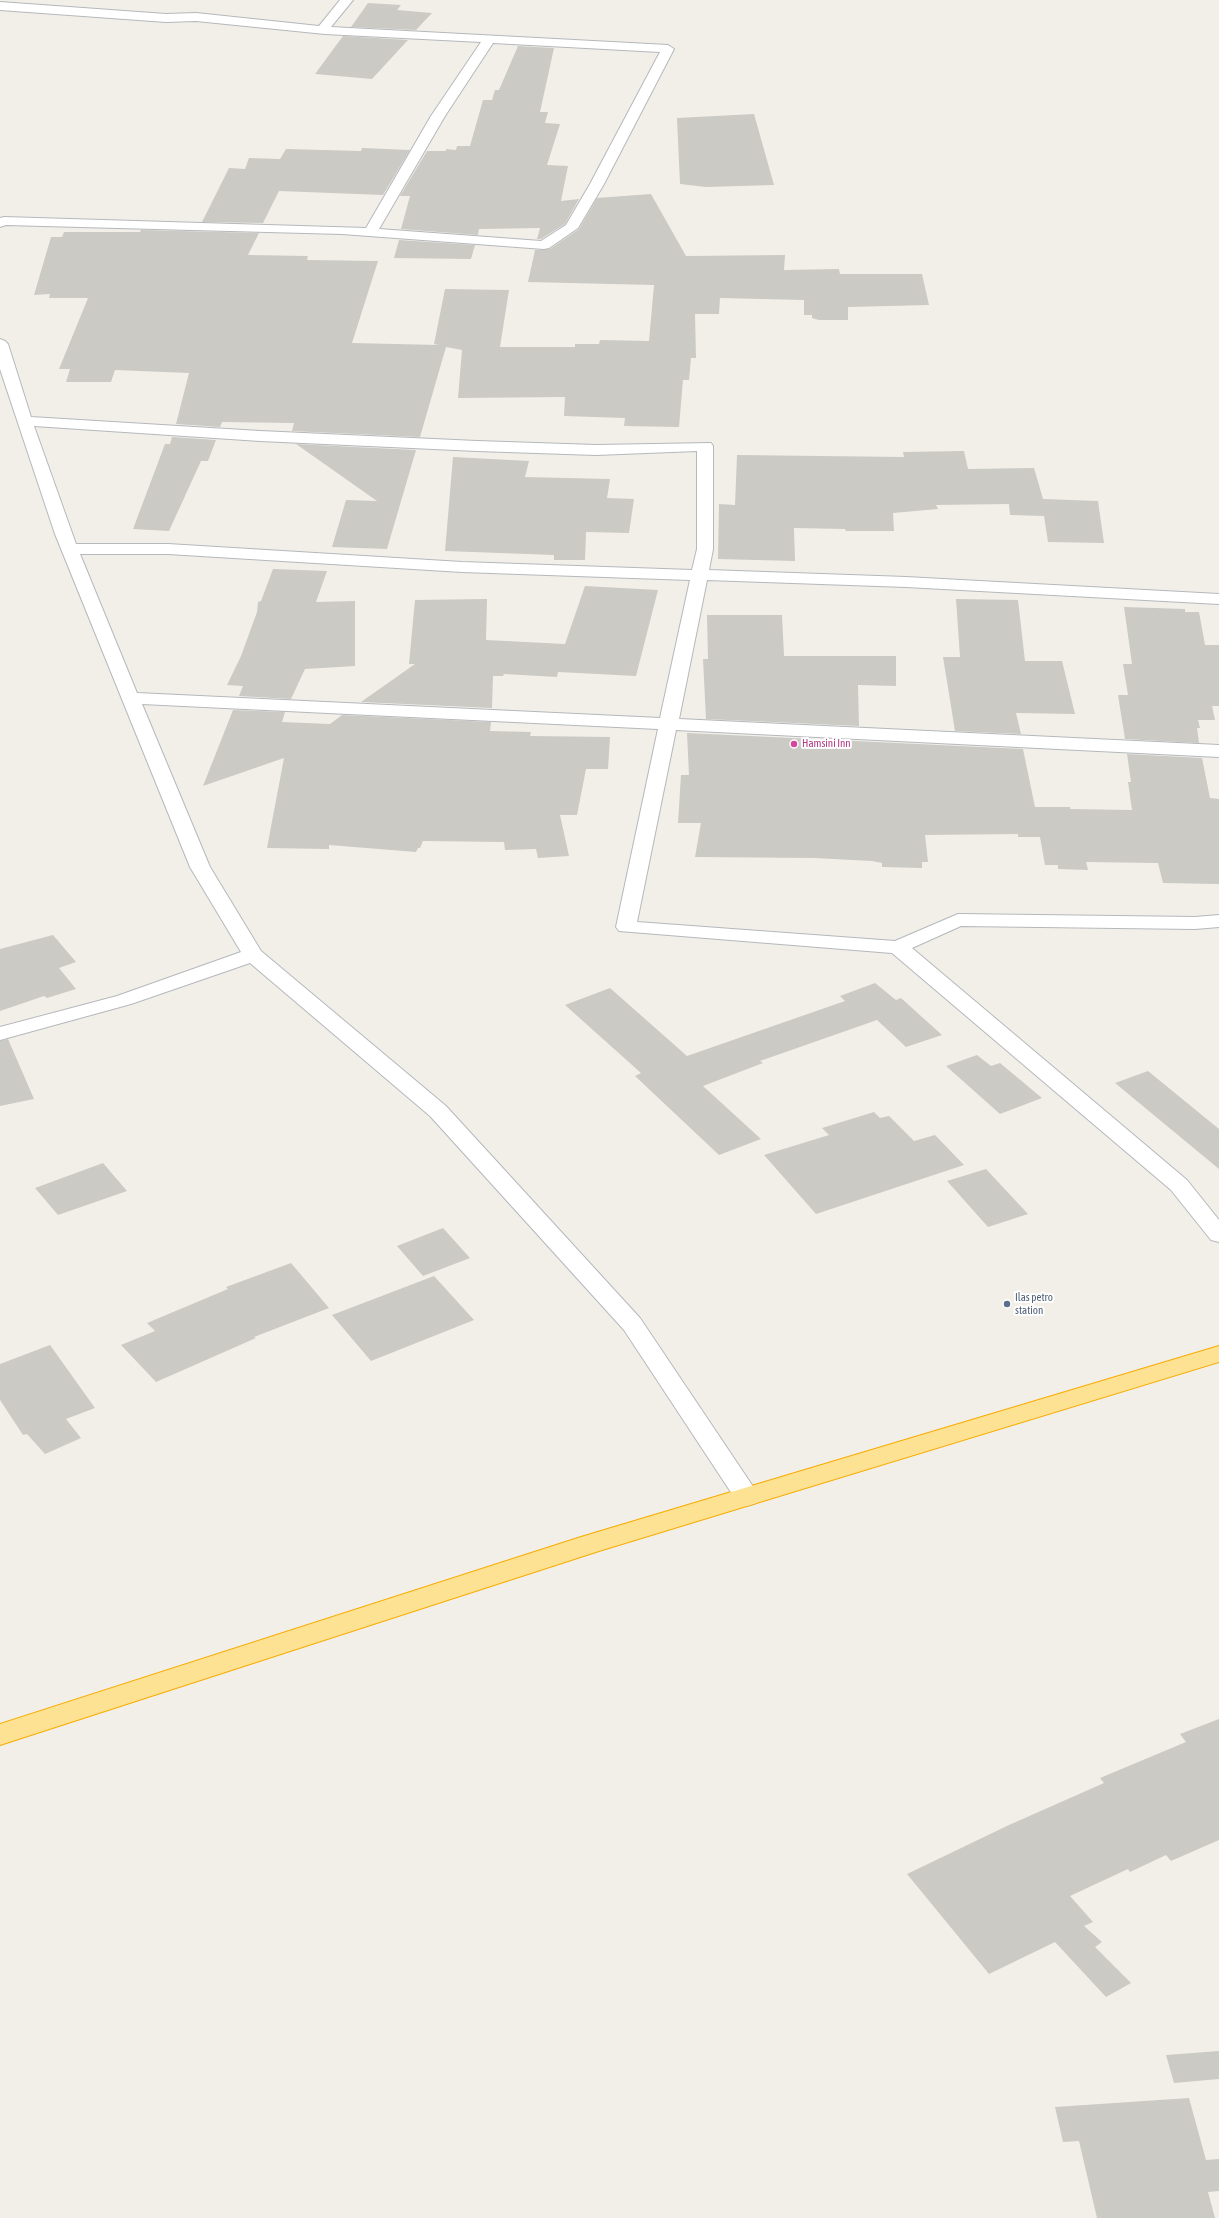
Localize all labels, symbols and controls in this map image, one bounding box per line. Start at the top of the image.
place label: Hamsini Inn [802,737,851,751]
marker: Hamsini Inn [789,739,799,749]
place label: Ilas petro station [1015,1291,1053,1317]
marker: Ilas petro station [1002,1299,1012,1309]

